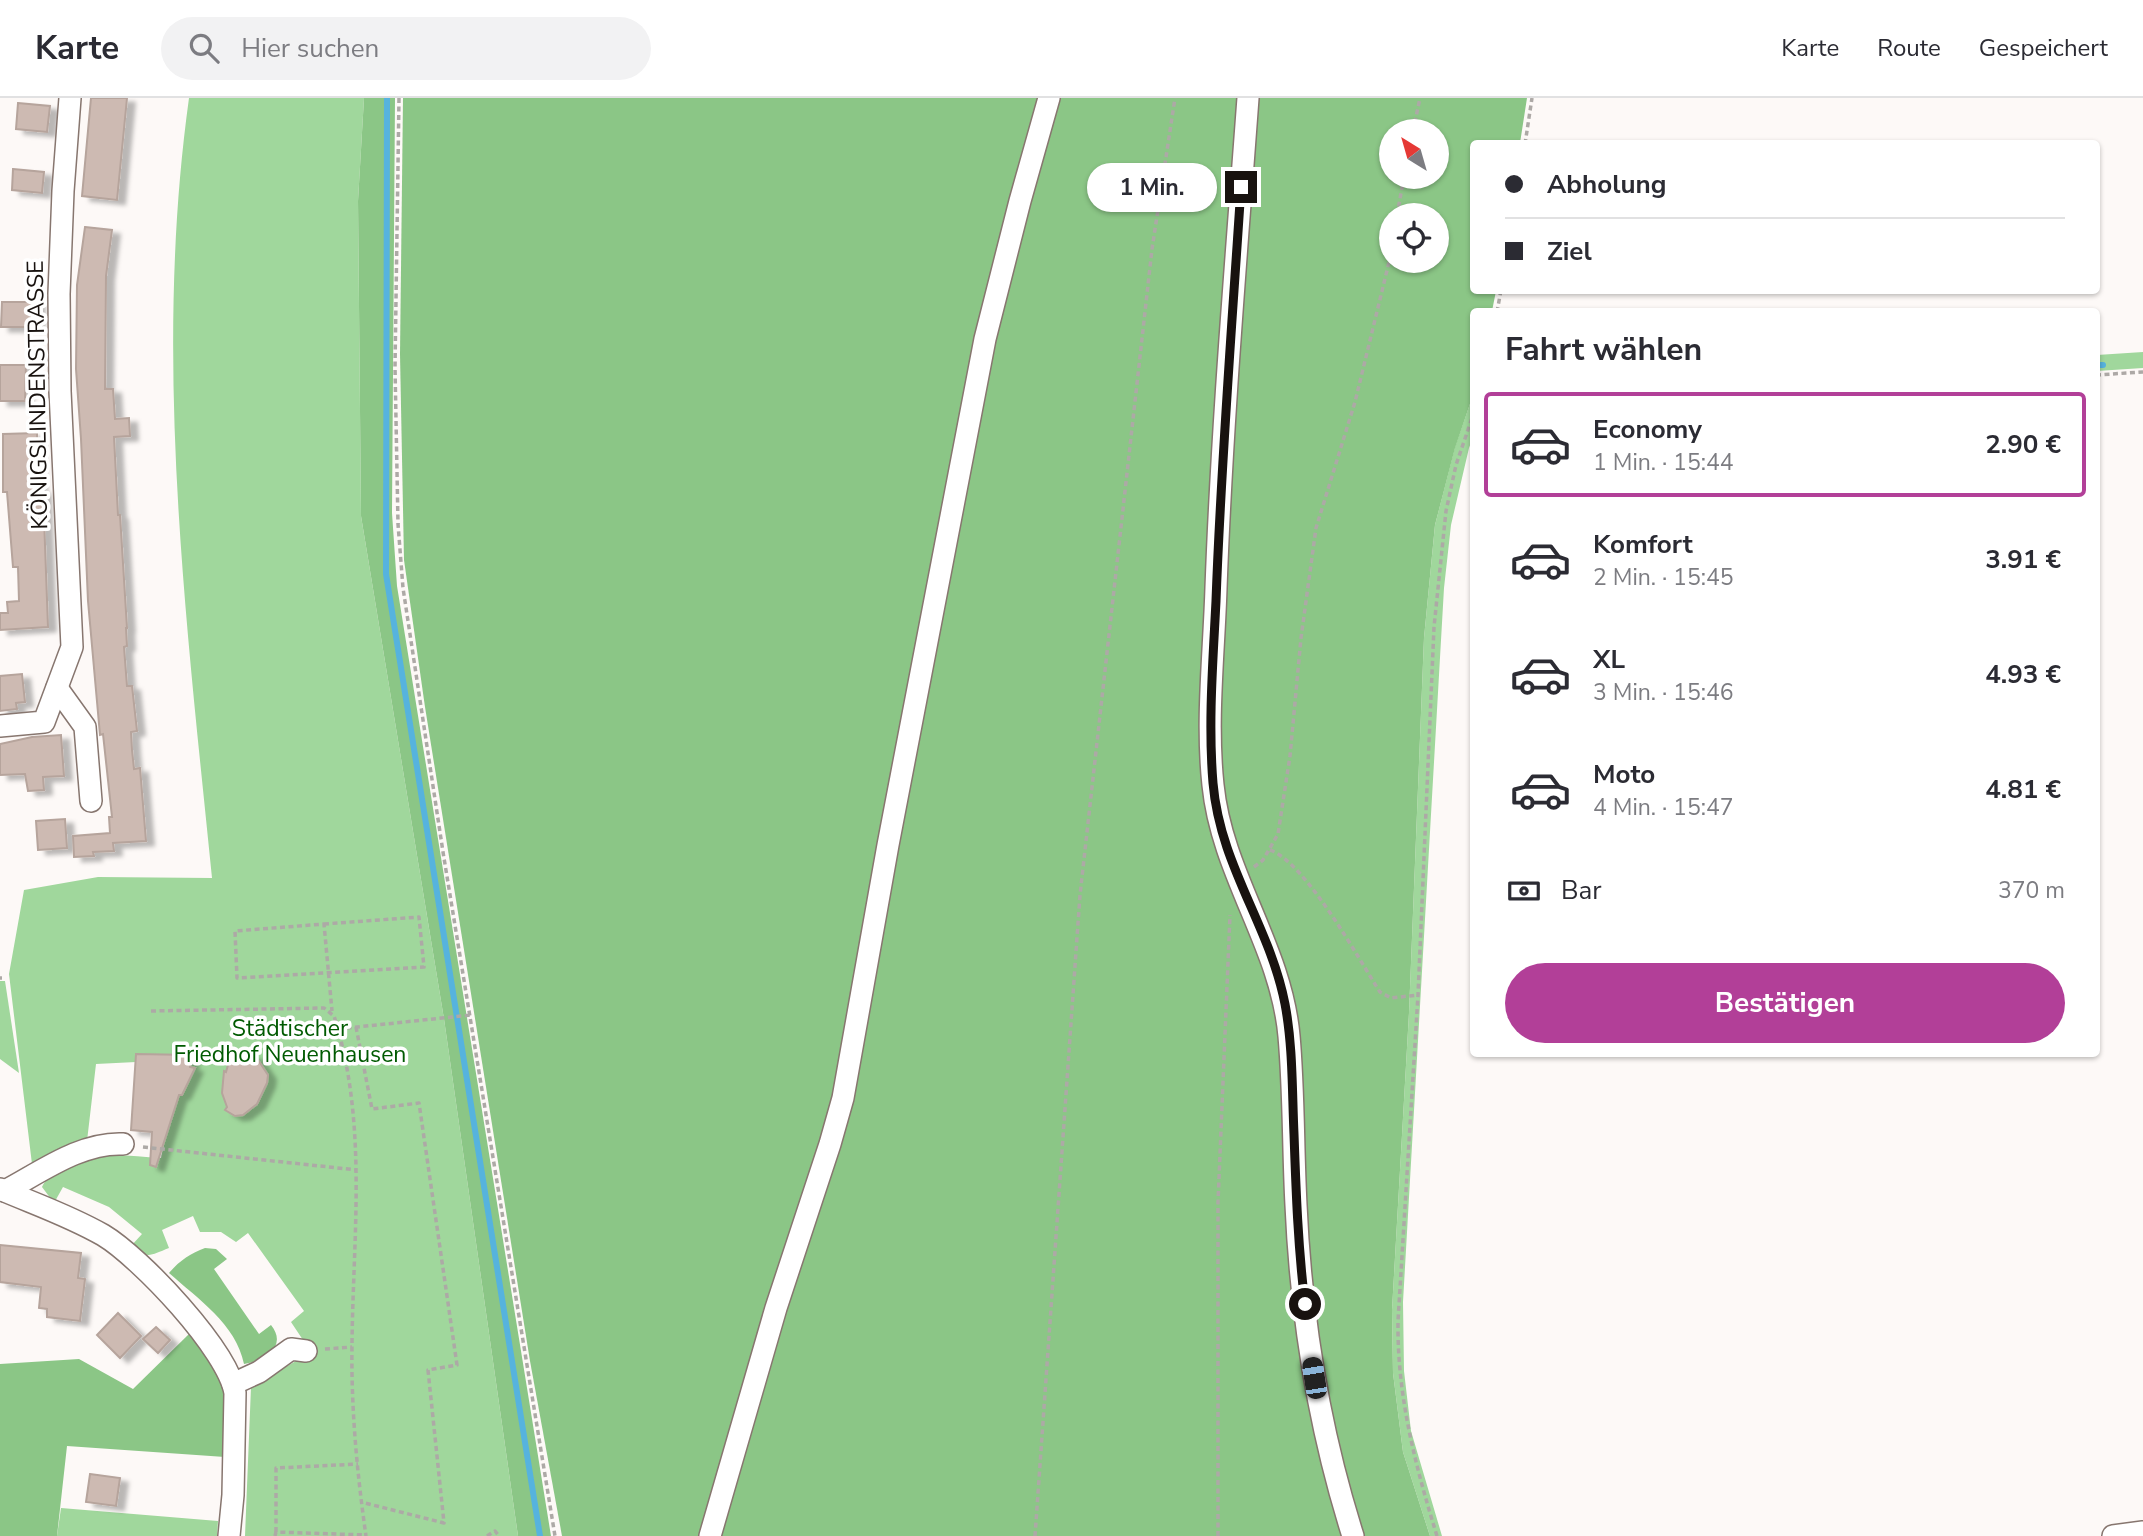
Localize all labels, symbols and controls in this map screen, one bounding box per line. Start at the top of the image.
search box [161,17,651,80]
text: Karte [35,26,119,71]
icon: search [185,29,223,67]
text: Hier suchen [241,31,379,66]
text: Karte [1781,32,1839,64]
text: Route [1877,32,1941,64]
text: Gespeichert [1979,32,2108,64]
north arrow [1379,119,1449,189]
map controls [1379,119,1449,273]
callout: 1 Min. [1087,162,1216,212]
text: Abholung [1547,167,1666,202]
route end [1225,171,1257,203]
text: 1 Min. [1120,172,1185,203]
button: locate [1379,203,1449,273]
text: Ziel [1547,234,1592,269]
street label: KÖNIGSLINDENSTRASSE [20,260,55,530]
text: Fahrt wählen [1505,328,1702,371]
text: Economy [1593,412,1702,447]
icon: car [1509,413,1572,476]
text: 2.90 € [1985,427,2061,462]
text: 1 Min. · 15:44 [1593,447,1734,478]
text: Komfort [1593,527,1693,562]
icon: car [1509,528,1572,591]
text: 3.91 € [1985,542,2061,577]
text: 2 Min. · 15:45 [1593,562,1734,593]
text: XL [1593,642,1625,677]
icon: car [1509,643,1572,706]
text: 4.93 € [1985,657,2061,692]
text: 3 Min. · 15:46 [1593,677,1734,708]
text: Moto [1593,757,1655,792]
icon: car [1509,758,1572,821]
text: 4.81 € [1985,772,2061,807]
text: 4 Min. · 15:47 [1593,792,1734,823]
icon: cash [1505,872,1543,910]
text: Bar [1561,873,1602,908]
text: 370 m [1998,875,2065,906]
button: Bestätigen [1505,963,2065,1043]
park label: Städtischer Friedhof Neuenhausen [174,1013,406,1070]
route start [1289,1288,1321,1320]
car [1301,1356,1328,1400]

